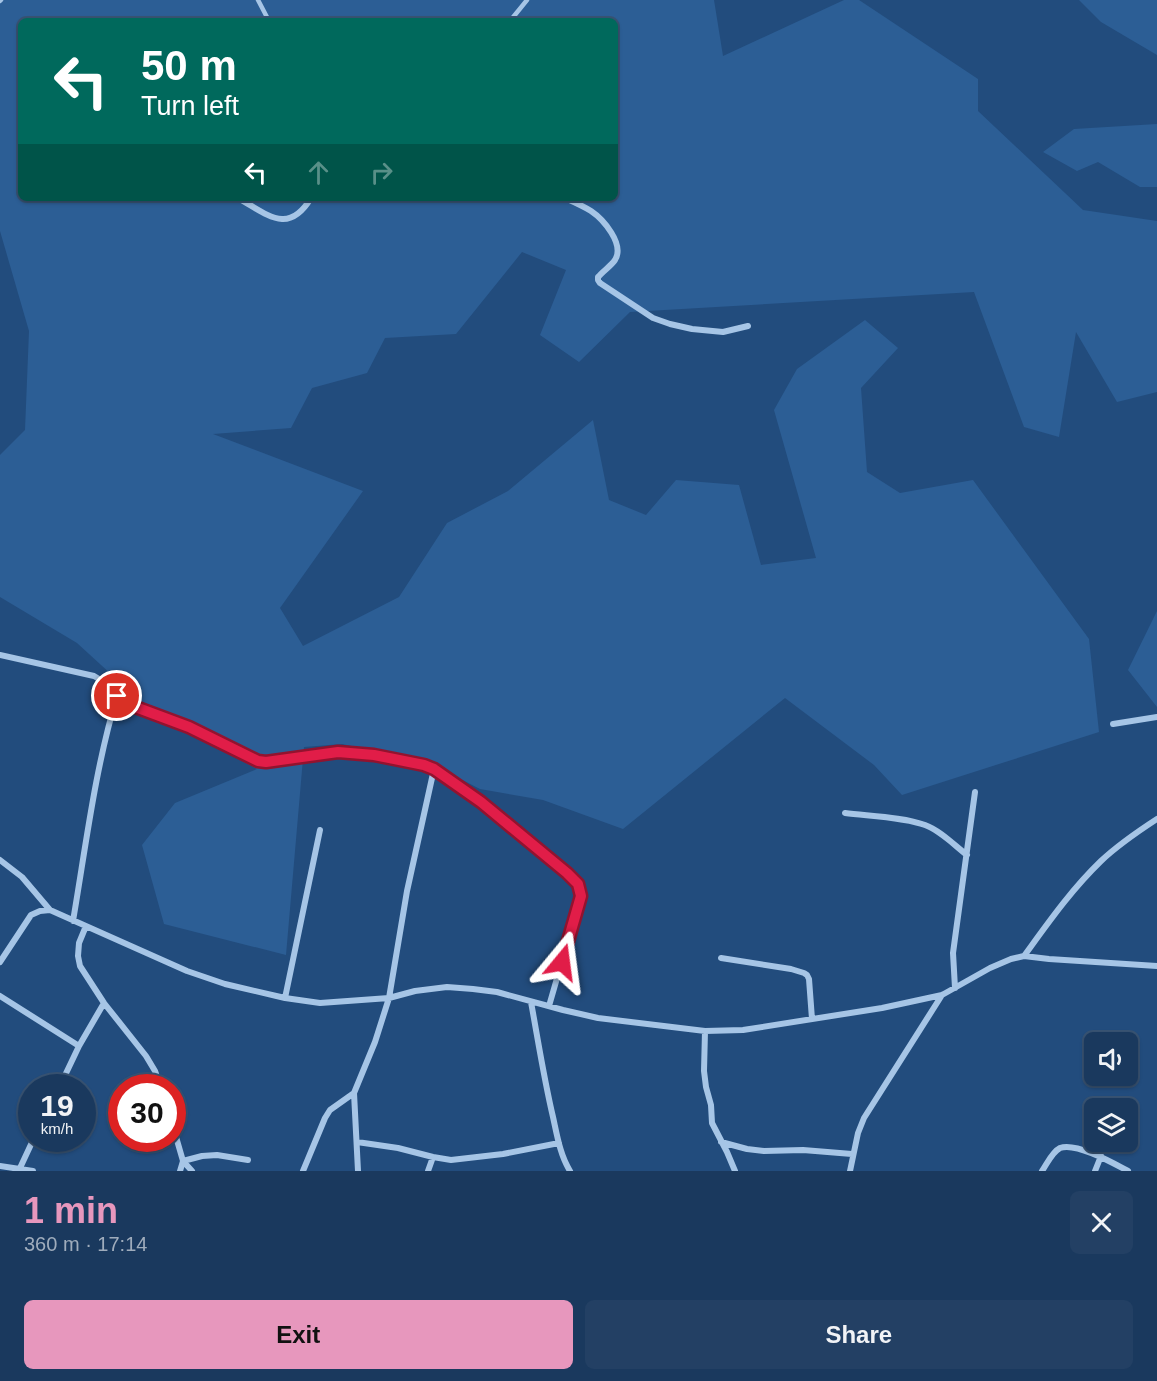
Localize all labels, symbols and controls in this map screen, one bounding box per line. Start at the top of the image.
icon: left [42,42,120,120]
text: 50 m [141,42,237,89]
text: Turn left [141,91,239,121]
icon: left [239,156,272,189]
icon: ahead [302,156,335,189]
icon: right [365,156,398,189]
pin [91,670,142,721]
icon: arrive [100,679,133,712]
position arrow [530,930,594,994]
map controls [1084,1032,1138,1152]
button: sound [1084,1032,1138,1086]
speed limit sign: 30 [108,1074,186,1152]
text: 19 [40,1089,74,1122]
button: layers [1084,1098,1138,1152]
text: km/h [41,1120,73,1137]
text: 1 min [24,1190,118,1231]
button: close [1070,1191,1133,1254]
text: 360 m · 17:14 [24,1233,147,1255]
button: Exit [24,1300,573,1369]
button: Share [585,1300,1133,1369]

